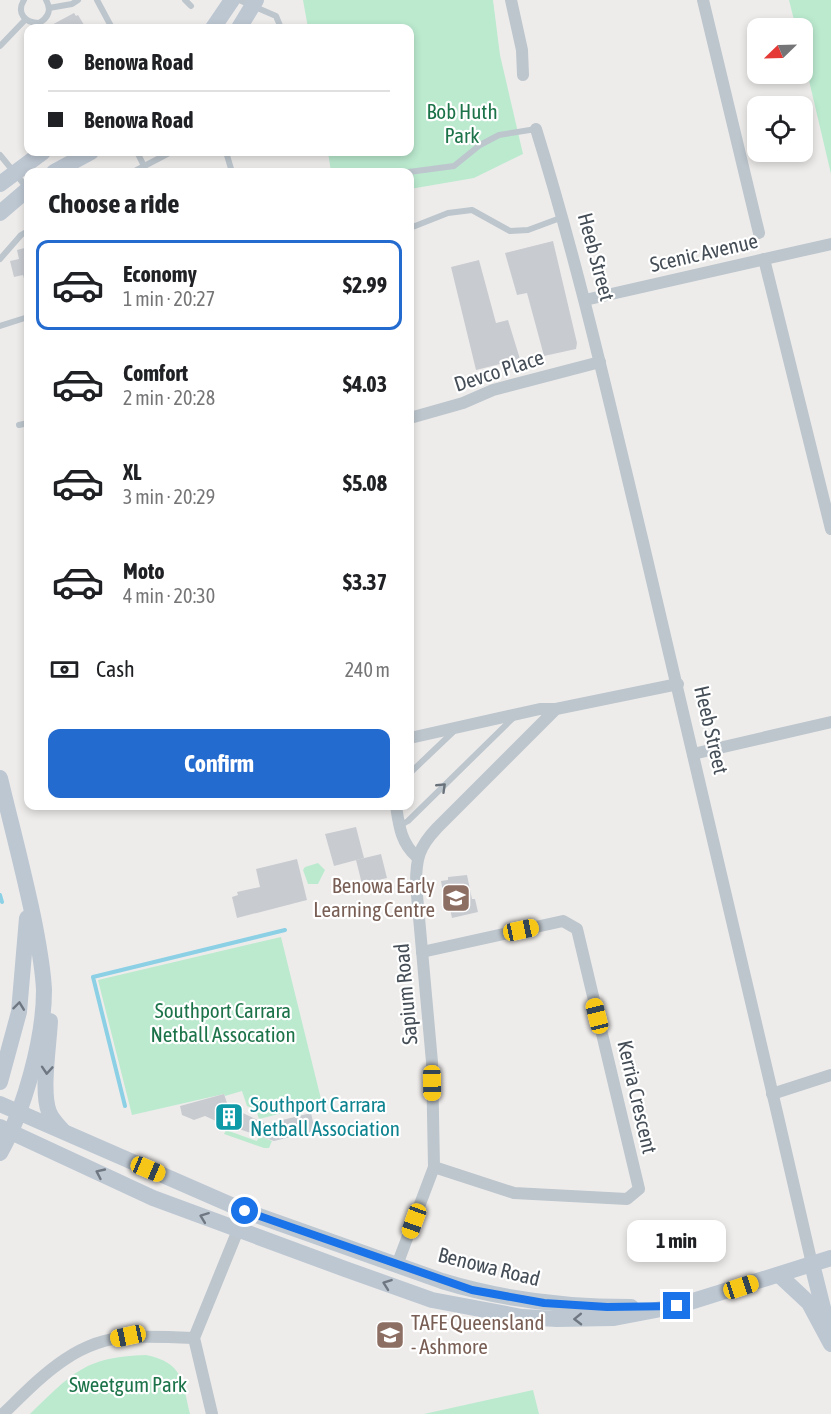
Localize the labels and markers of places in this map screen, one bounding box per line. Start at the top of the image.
place label: Benowa Early Learning Centre [313,873,435,921]
school or university icon: Benowa Early Learning Centre [440,882,472,914]
place label: Southport Carrara Netball Association [250,1092,400,1140]
building icon: Southport Carrara Netball Association [213,1101,245,1133]
place label: TAFE Queensland - Ashmore [411,1310,544,1358]
school or university icon: TAFE Queensland - Ashmore [374,1319,406,1351]

